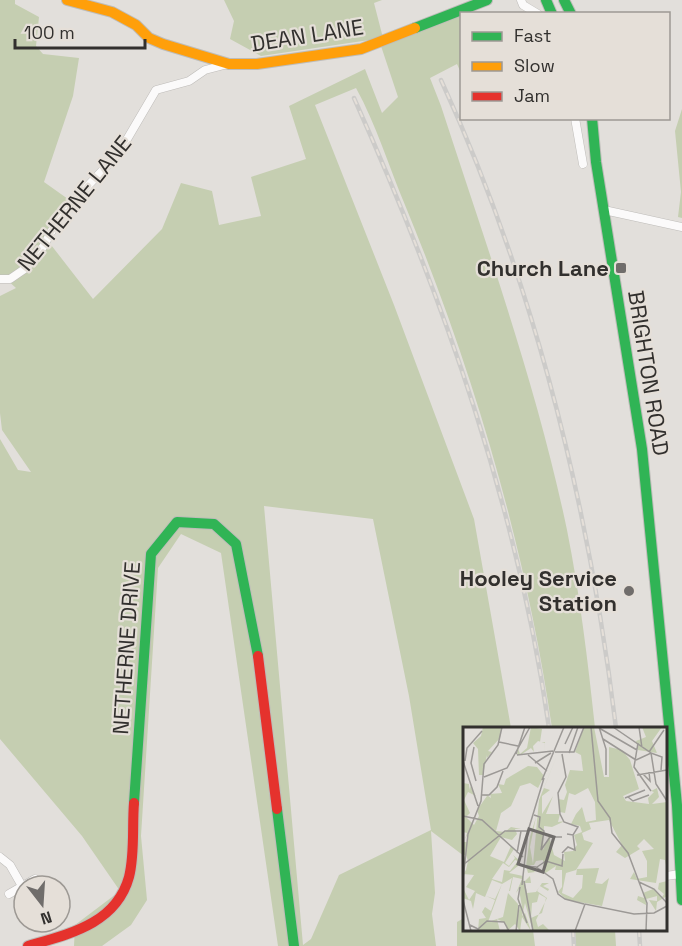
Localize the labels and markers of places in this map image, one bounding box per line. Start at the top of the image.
place label: Church Lane [477,254,609,282]
marker: Church Lane [614,261,628,275]
place label: Hooley Service Station [460,564,617,617]
marker: Hooley Service Station [622,584,636,598]

